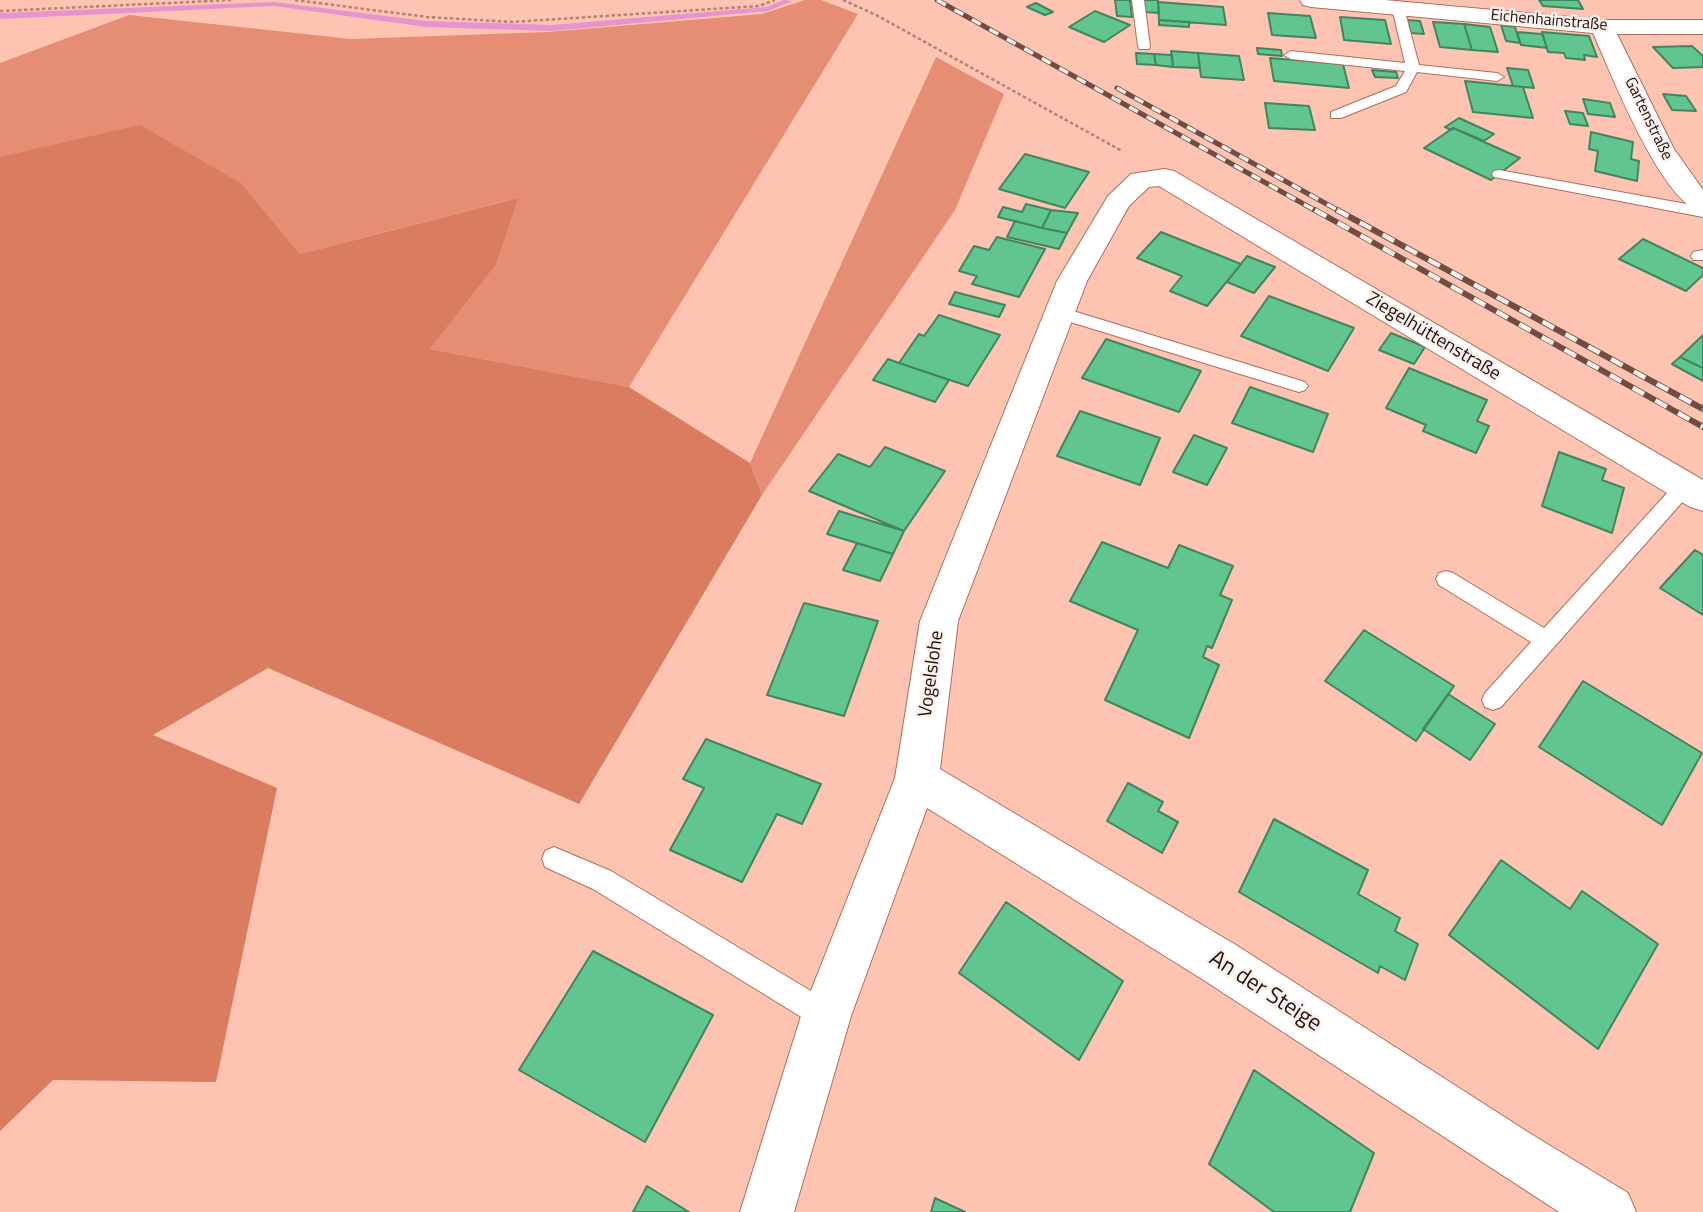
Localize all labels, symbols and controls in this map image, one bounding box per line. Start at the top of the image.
street label: Eichenhainstraße [1490,6,1608,36]
street label: Gartenstraße [1620,75,1676,163]
street label: Ziegelhüttenstraße [1361,288,1505,386]
street label: Vogelslohe [915,629,949,719]
street label: An der Steige [1204,945,1326,1039]

